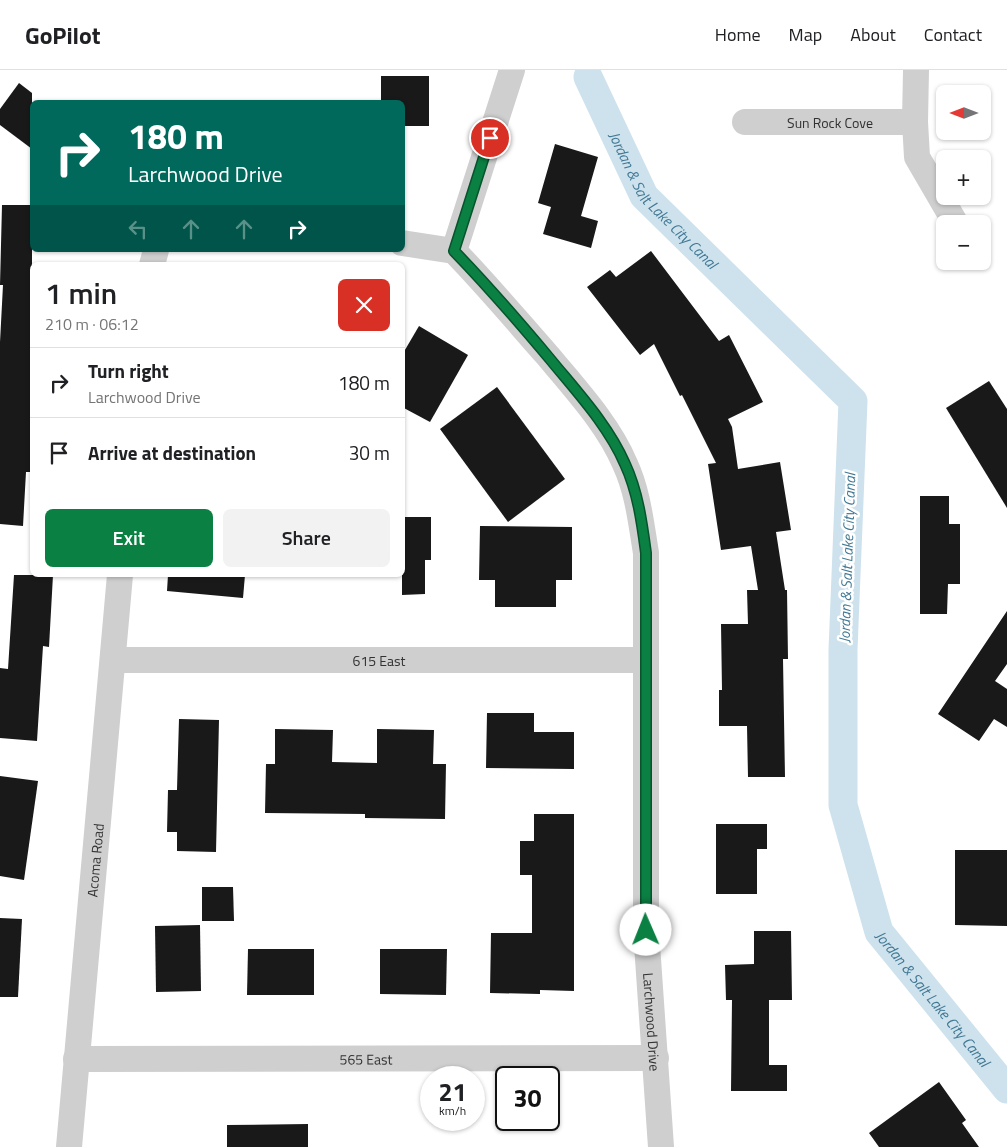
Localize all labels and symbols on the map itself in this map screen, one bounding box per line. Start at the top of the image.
north arrow [936,85,991,140]
street label: Sun Rock Cove [787,112,873,133]
pin [469,117,511,159]
water label: Jordan & Salt Lake City Canal [604,127,724,275]
water label: Jordan & Salt Lake City Canal [833,471,862,643]
street label: 615 East [353,650,405,671]
street label: Acoma Road [81,822,108,898]
position arrow [619,903,671,955]
water label: Jordan & Salt Lake City Canal [870,925,997,1073]
street label: Larchwood Drive [638,972,666,1072]
street label: 565 East [340,1048,393,1069]
speed limit sign: 30 [495,1066,560,1131]

